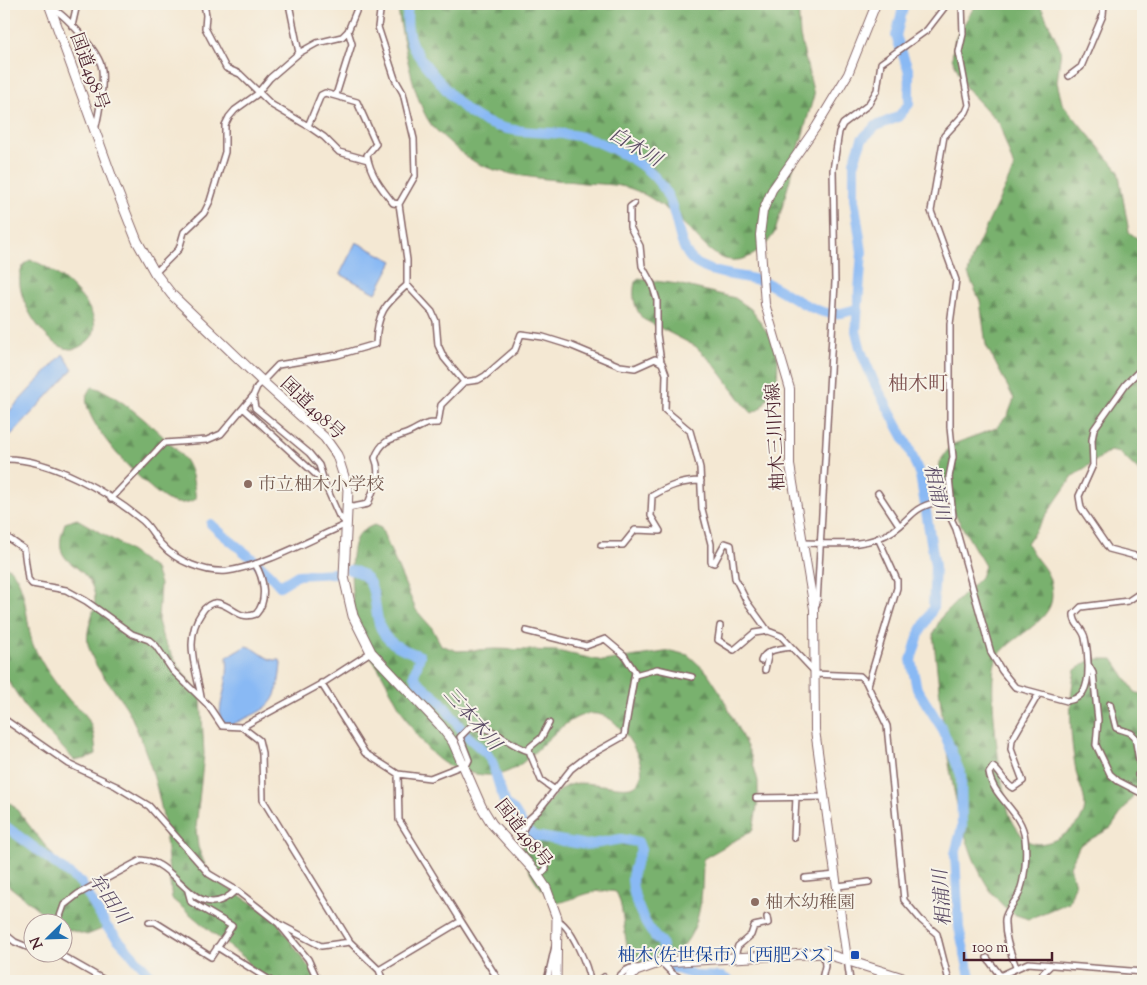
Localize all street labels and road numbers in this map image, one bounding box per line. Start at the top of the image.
street label: 国道498号 [62,29,114,114]
street label: 国道498号 [274,372,350,447]
street label: 柚木三川内線 [761,382,793,492]
street label: 国道498号 [487,794,558,874]

